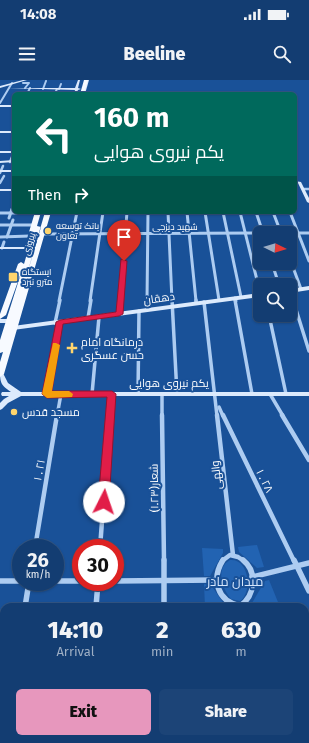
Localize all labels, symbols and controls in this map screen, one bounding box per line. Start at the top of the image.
text: 14:08 [20,5,57,23]
icon: menu [16,43,38,65]
text: Beeline [124,43,185,65]
icon: search [271,43,293,65]
text: 160 m [94,101,169,134]
icon: left [28,108,80,160]
text: یکم نیروی هوایی [94,141,224,163]
icon: right [70,184,92,206]
text: Then [28,186,62,204]
pin [107,220,141,261]
place label: بانک توسعه تعاون [56,221,99,241]
street label: شهید دیزجی [152,222,198,232]
marker: بانک توسعه تعاون [43,226,53,236]
icon: arrive [113,226,135,248]
north arrow [253,226,297,270]
map controls [253,226,297,322]
street label: پیروزی [21,231,38,257]
place label: ایستگاه مترو نبرد [22,267,53,287]
marker: ایستگاه مترو نبرد [7,271,19,283]
button: search [253,278,297,322]
street label: دهقان [142,290,176,307]
place label: درمانگاه امام حسن عسگری [81,336,144,362]
marker: درمانگاه امام حسن عسگری [66,342,78,354]
street label: یکم نیروی هوایی [129,377,209,391]
place label: مسجد قدس [22,406,80,419]
marker: مسجد قدس [9,407,19,417]
street label: ۱ . ۲۱ [31,459,48,482]
street label: والهی [209,460,224,490]
street label: شعار(۱.۲۳) [148,464,161,512]
street label: ۱ . ۲۸ [253,467,276,495]
position arrow [83,481,125,523]
speed limit sign: 30 [72,539,124,591]
text: 26 [27,548,49,572]
text: km/h [26,569,50,581]
park label: میدان مادر [206,574,263,589]
text: 14:10 [48,616,103,644]
text: 2 [156,616,168,644]
text: 630 [221,616,261,644]
text: Arrival [56,644,95,659]
text: min [151,644,173,659]
text: m [236,644,247,659]
button: Exit [16,689,151,735]
button: Share [159,689,293,735]

